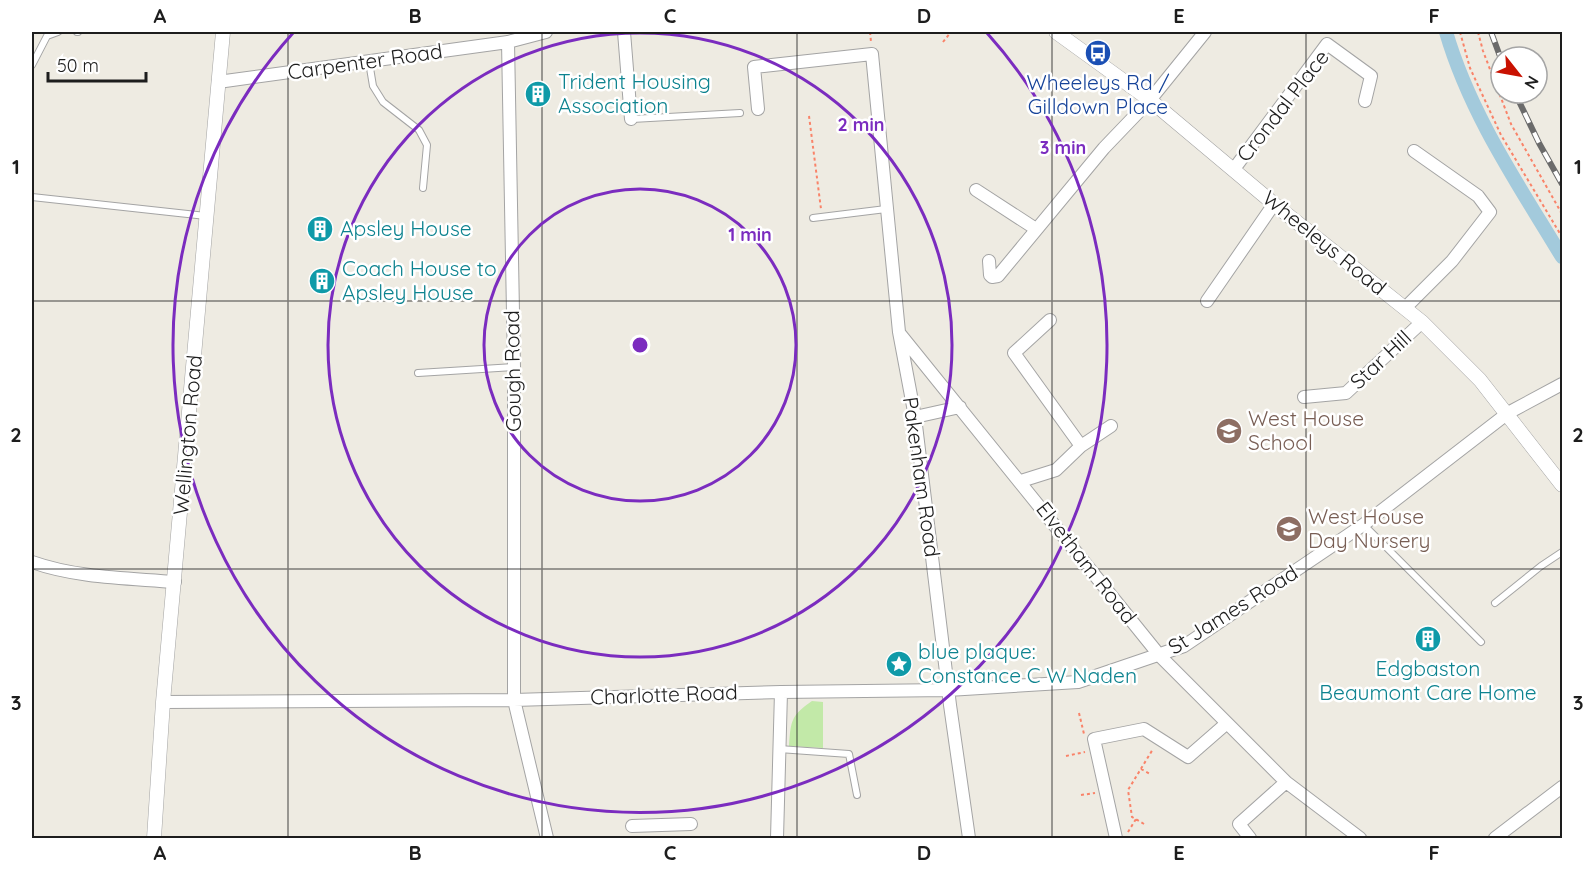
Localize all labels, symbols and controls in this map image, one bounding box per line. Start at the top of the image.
text: A [154,3,167,28]
text: B [408,3,422,28]
text: C [664,3,677,28]
text: D [917,3,931,28]
text: E [1173,3,1185,28]
text: F [1428,3,1440,28]
street label: Carpenter Road [286,37,444,85]
bus stop icon: Wheeleys Rd / Gilldown Place [1083,38,1113,68]
street label: Crondal Place [1230,44,1334,167]
scale bar [48,45,146,83]
north arrow [1489,45,1549,105]
text: 50 m [57,54,99,77]
place label: Trident Housing Association [558,68,711,118]
place label: Wheeleys Rd / Gilldown Place [1026,69,1170,119]
text: N [1520,73,1543,93]
building icon: Trident Housing Association [523,79,553,109]
text: 2 min [838,113,884,136]
text: 3 min [1040,136,1086,159]
text: 1 [12,154,20,179]
text: 1 [1574,154,1582,179]
street label: Wheeleys Road [1257,184,1392,300]
building icon: Apsley House [305,214,335,244]
place label: Apsley House [340,215,472,241]
text: 1 min [728,223,772,246]
place label: Coach House to Apsley House [342,255,497,305]
building icon: Coach House to Apsley House [307,266,337,296]
street label: Gough Road [498,310,526,432]
street label: Star Hill [1344,324,1417,394]
centre of rings [630,335,650,355]
street label: Wellington Road [167,354,207,516]
street label: Pakenham Road [898,395,946,559]
place label: West House School [1248,405,1364,455]
school or university icon: West House School [1214,416,1244,446]
text: 2 [10,422,22,447]
text: 2 [1572,422,1584,447]
street label: Elvetham Road [1031,496,1143,629]
place label: West House Day Nursery [1308,503,1431,553]
school or university icon: West House Day Nursery [1274,514,1304,544]
street label: St James Road [1163,559,1302,659]
building icon: Edgbaston Beaumont Care Home [1413,624,1443,654]
place label: blue plaque: Constance C W Naden [918,638,1137,688]
place icon: blue plaque: Constance C W Naden [884,649,914,679]
place label: Edgbaston Beaumont Care Home [1319,655,1537,705]
street label: Charlotte Road [590,678,738,710]
text: 3 [11,690,21,715]
text: 3 [1573,690,1583,715]
text: A [154,840,167,865]
text: B [408,840,422,865]
text: C [664,840,677,865]
text: D [917,840,931,865]
text: E [1173,840,1185,865]
text: F [1428,840,1440,865]

